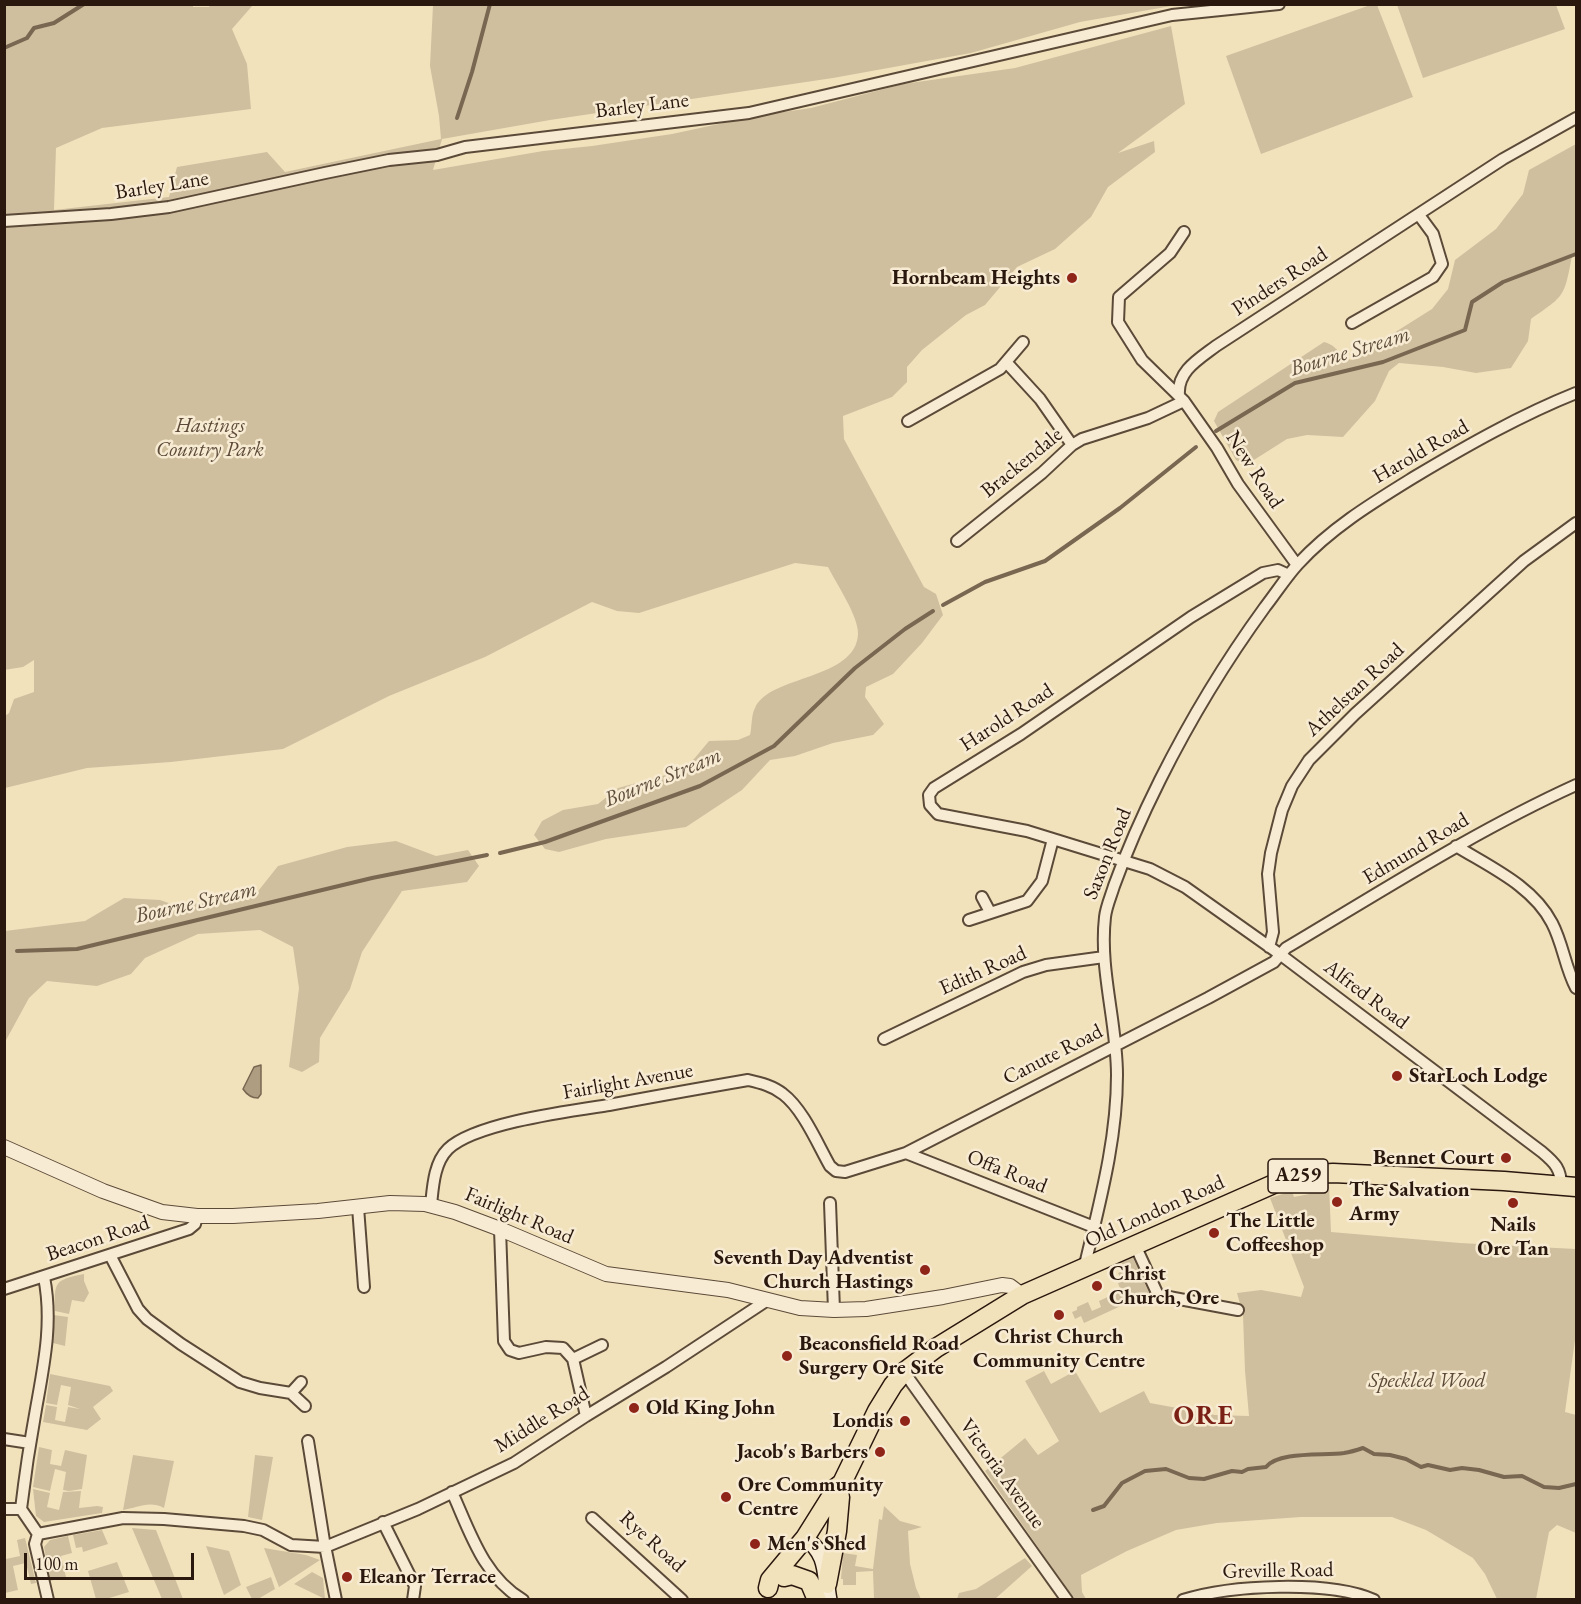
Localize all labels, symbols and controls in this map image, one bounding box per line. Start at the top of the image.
street label: Barley Lane [594,88,690,124]
street label: Barley Lane [113,166,211,206]
street label: Pinders Road [1228,242,1332,322]
place label: Hornbeam Heights [892,265,1060,291]
marker: Hornbeam Heights [1065,271,1079,285]
water label: Bourne Stream [1287,321,1413,383]
park label: Hastings Country Park [156,413,264,463]
street label: Harold Road [1369,415,1473,489]
street label: Brackendale [976,422,1068,504]
street label: New Road [1220,427,1288,513]
street label: Athelstan Road [1300,638,1410,742]
street label: Harold Road [956,678,1058,758]
water label: Bourne Stream [601,743,725,813]
street label: Saxon Road [1078,805,1138,903]
street label: Edmund Road [1358,807,1474,891]
water label: Bourne Stream [133,876,259,930]
street label: Edith Road [936,941,1030,1001]
street label: Alfred Road [1318,955,1414,1035]
street label: Canute Road [999,1019,1107,1091]
street label: Fairlight Avenue [561,1058,695,1106]
place label: StarLoch Lodge [1409,1063,1547,1089]
marker: StarLoch Lodge [1390,1069,1404,1083]
street label: Offa Road [963,1145,1051,1199]
place label: Bennet Court [1373,1145,1494,1171]
marker: Bennet Court [1499,1151,1513,1165]
road number: A259 [1268,1159,1328,1193]
street label: Old London Road [1081,1170,1229,1254]
place label: The Salvation Army [1349,1177,1470,1227]
street label: Fairlight Road [461,1182,577,1250]
marker: The Salvation Army [1330,1195,1344,1209]
marker: Nails Ore Tan [1506,1196,1520,1210]
place label: The Little Coffeeshop [1226,1208,1324,1258]
street label: Beacon Road [43,1211,153,1267]
place label: Nails Ore Tan [1477,1212,1549,1262]
marker: The Little Coffeeshop [1207,1226,1221,1240]
place label: Seventh Day Adventist Church Hastings [714,1245,913,1295]
place label: Christ Church, Ore [1109,1261,1219,1311]
marker: Seventh Day Adventist Church Hastings [918,1263,932,1277]
marker: Christ Church, Ore [1090,1279,1104,1293]
marker: Christ Church Community Centre [1052,1308,1066,1322]
place label: Christ Church Community Centre [973,1324,1145,1374]
place label: Beaconsfield Road Surgery Ore Site [799,1331,959,1381]
marker: Beaconsfield Road Surgery Ore Site [780,1349,794,1363]
park label: Speckled Wood [1369,1368,1485,1394]
street label: Middle Road [490,1381,594,1459]
place label: Old King John [646,1395,775,1421]
marker: Old King John [627,1401,641,1415]
district label: ORE [1173,1401,1235,1433]
place label: Londis [833,1408,893,1434]
marker: Londis [898,1414,912,1428]
street label: Victoria Avenue [954,1414,1050,1534]
place label: Jacob's Barbers [736,1439,868,1465]
marker: Jacob's Barbers [873,1445,887,1459]
place label: Ore Community Centre [738,1472,883,1522]
marker: Ore Community Centre [719,1490,733,1504]
street label: Rye Road [614,1506,690,1578]
place label: Men's Shed [767,1531,866,1557]
marker: Men's Shed [748,1537,762,1551]
scale bar [27,1541,196,1579]
text: 100 m [35,1552,79,1575]
street label: Greville Road [1222,1557,1334,1585]
place label: Eleanor Terrace [359,1564,496,1590]
marker: Eleanor Terrace [340,1570,354,1584]

